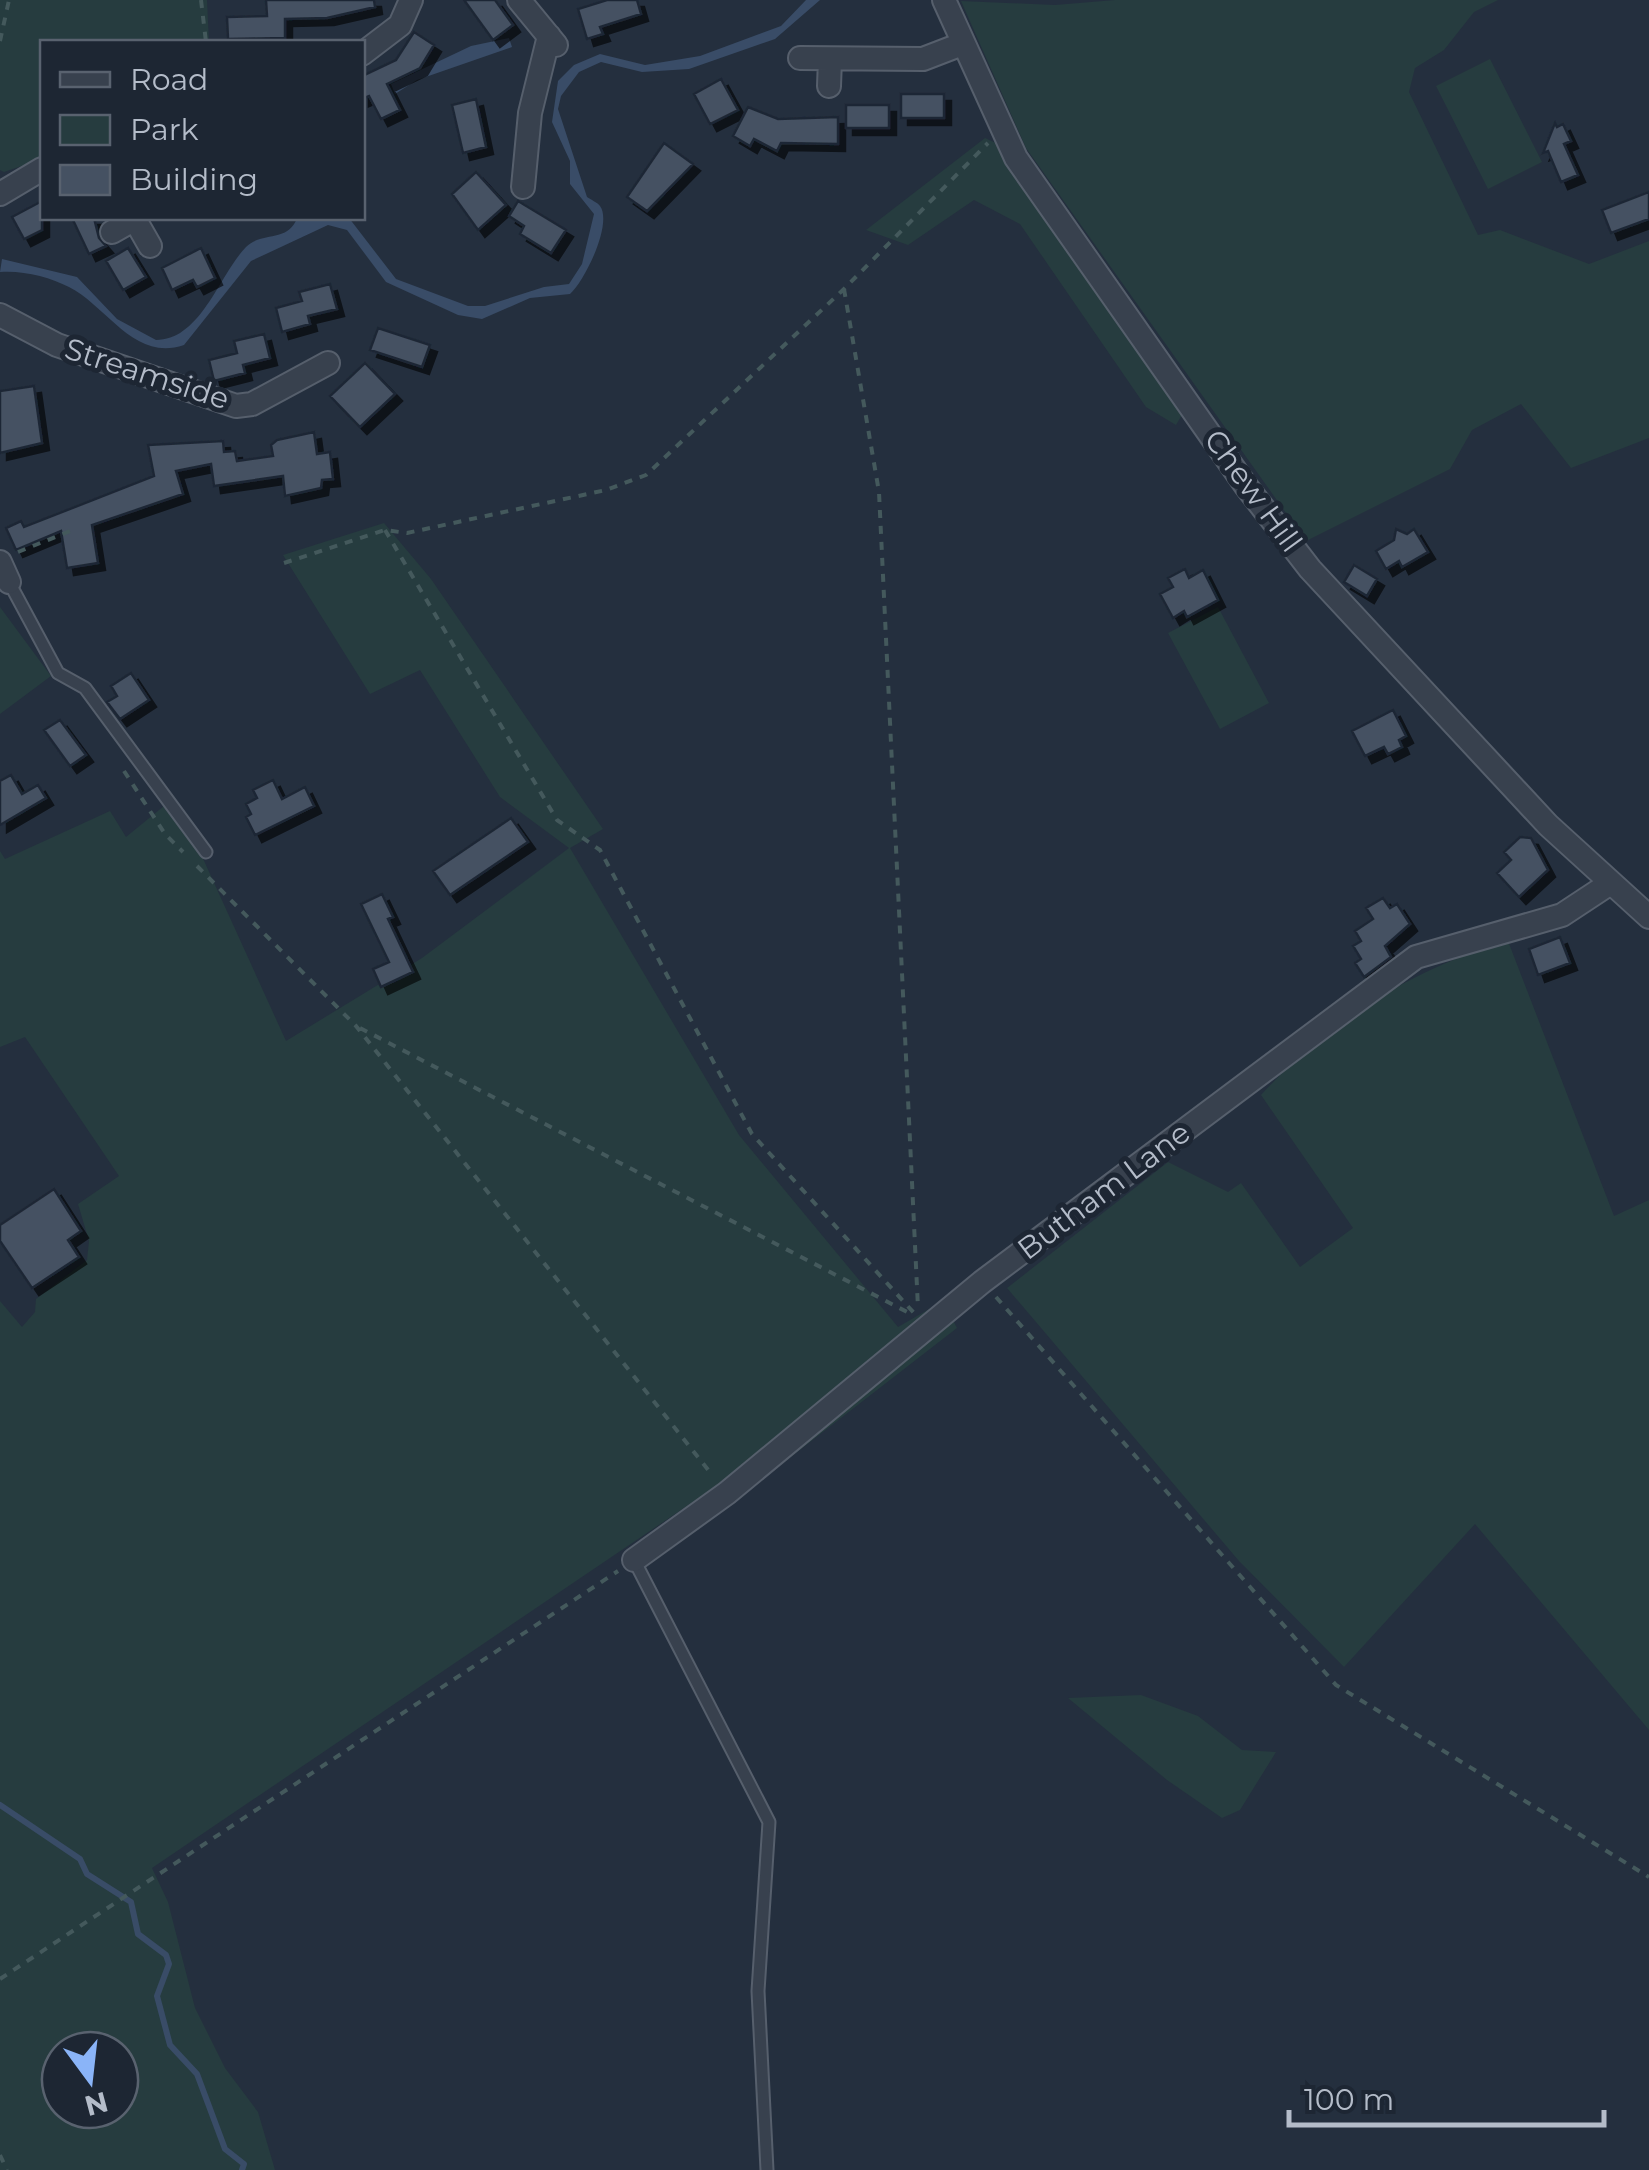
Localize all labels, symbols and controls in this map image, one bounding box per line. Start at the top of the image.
legend [40,40,365,220]
text: Road [130,61,208,98]
text: Park [130,111,199,148]
text: Building [130,161,258,198]
street label: Streamside [60,330,234,417]
street label: Chew Hill [1197,422,1310,559]
street label: Butham Lane [1010,1114,1197,1267]
north arrow [40,2030,140,2130]
scale bar [1289,2065,1604,2127]
text: 100 m [1304,2081,1394,2118]
text: N [81,2085,112,2123]

